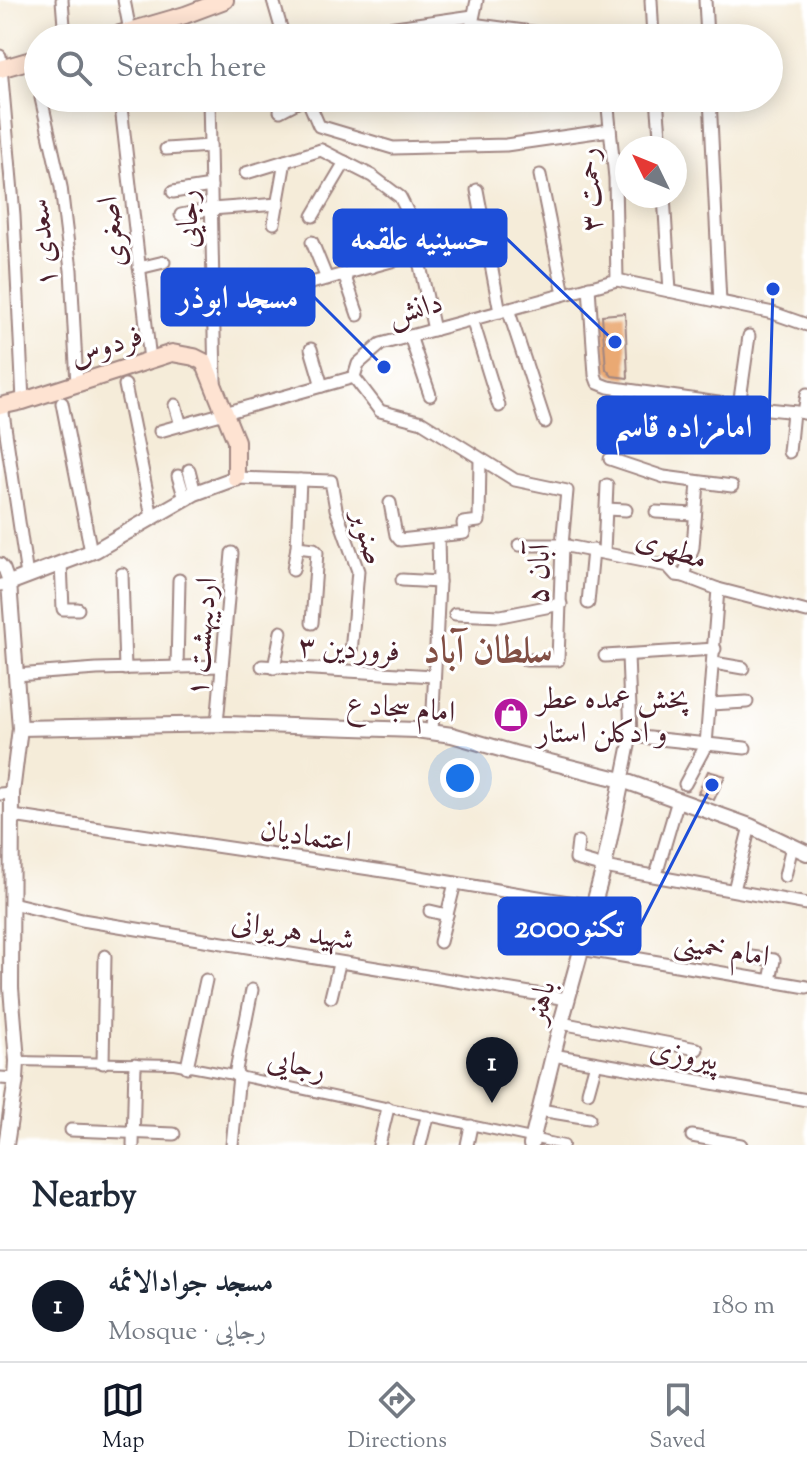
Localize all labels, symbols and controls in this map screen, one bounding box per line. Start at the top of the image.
search box [24,24,783,112]
icon: search [52,46,96,90]
text: Search here [116,47,266,90]
north arrow [615,136,687,208]
street label: رحمت ۳ [568,147,615,233]
street label: رجایی [167,189,212,249]
street label: اصغری [88,194,139,270]
street label: سعدی ۱ [18,196,71,289]
callout: حسینیه علقمه [334,210,506,266]
text: حسینیه علقمه [350,218,490,264]
callout: مسجد ابوذر [162,269,314,325]
text: مسجد ابوذر [175,277,298,323]
street label: دانش [383,282,448,338]
street label: فردوس [65,315,149,379]
callout: امامزاده قاسم [598,397,769,453]
text: امامزاده قاسم [614,406,752,458]
street label: صنوبر [337,502,395,570]
street label: مطهری [630,518,713,583]
street label: آبان ۵ [518,540,563,605]
street label: اردیبهشت ۱ [177,575,230,699]
street label: فروردین ۳ [297,626,401,675]
district label: سلطان آباد [423,626,553,680]
place label: پخش عمده عطر و ادکلن استار [534,679,689,756]
street label: امام سجاد ع [344,683,457,738]
shop icon: پخش عمده عطر و ادکلن استار [492,696,530,734]
your location [440,758,480,798]
street label: اعتمادیان [257,810,354,865]
callout: تکنو2000 [499,898,640,954]
street label: شهید هریوانی [228,902,357,963]
text: تکنو2000 [514,906,625,952]
street label: امام خمینی [670,921,773,982]
street label: باهنر [516,977,568,1031]
street label: پیروزی [646,1029,723,1084]
pin: 1 [466,1037,518,1103]
street label: رجایی [263,1039,330,1094]
text: Nearby [32,1173,137,1222]
text: مسجد جوادالائمه [108,1262,274,1305]
text: 1 [54,1288,62,1325]
text: 180 m [712,1288,775,1325]
text: Mosque · رجایی [108,1314,266,1351]
tab: Map [101,1378,145,1458]
tab: Directions [348,1378,447,1458]
tab: Saved [649,1378,706,1458]

